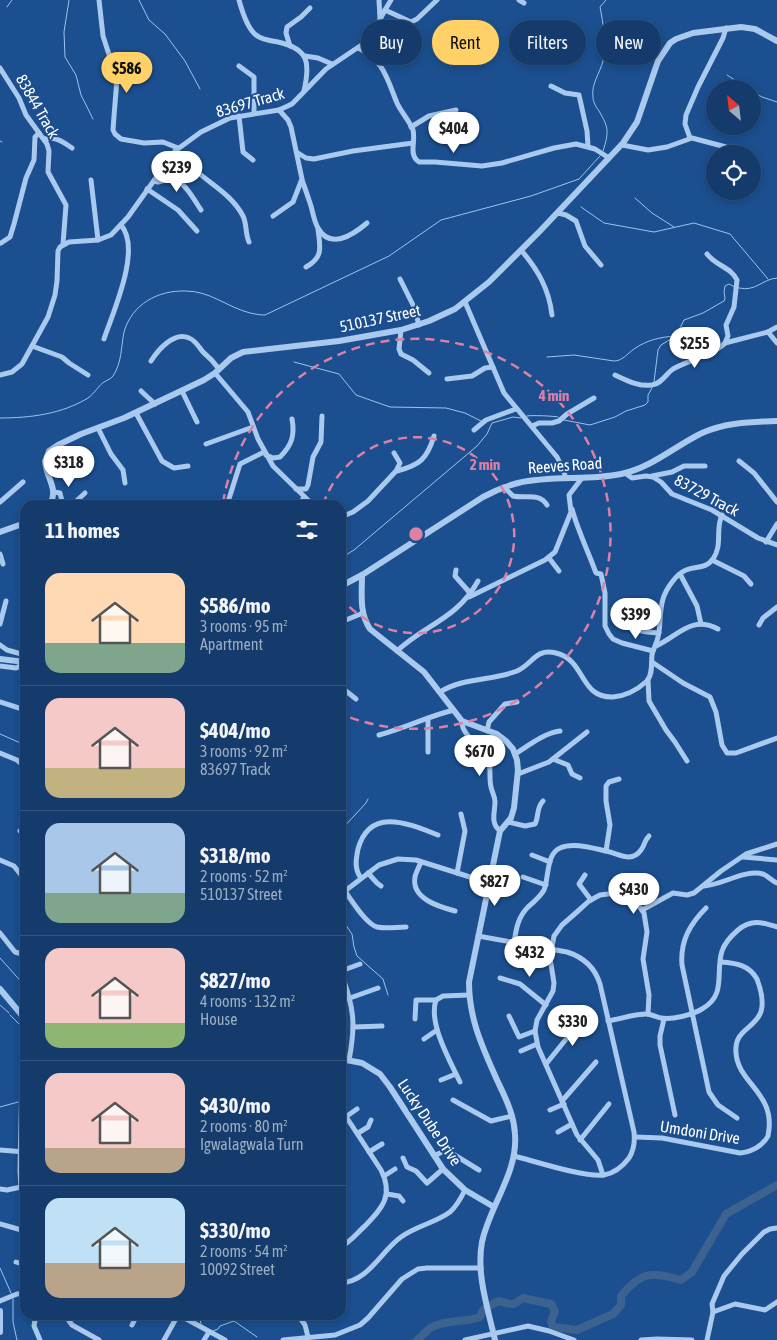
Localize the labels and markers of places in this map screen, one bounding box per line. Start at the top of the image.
pin: $586 [97,52,157,94]
pin: $404 [424,112,484,154]
pin: $239 [147,150,207,193]
pin: $255 [665,326,725,369]
pin: $318 [39,446,99,488]
centre of rings [407,525,425,543]
pin: $399 [606,598,666,640]
pin: $670 [450,734,510,777]
pin: $827 [465,864,525,907]
pin: $430 [604,872,664,915]
pin: $432 [500,936,560,978]
pin: $330 [543,1004,603,1047]

